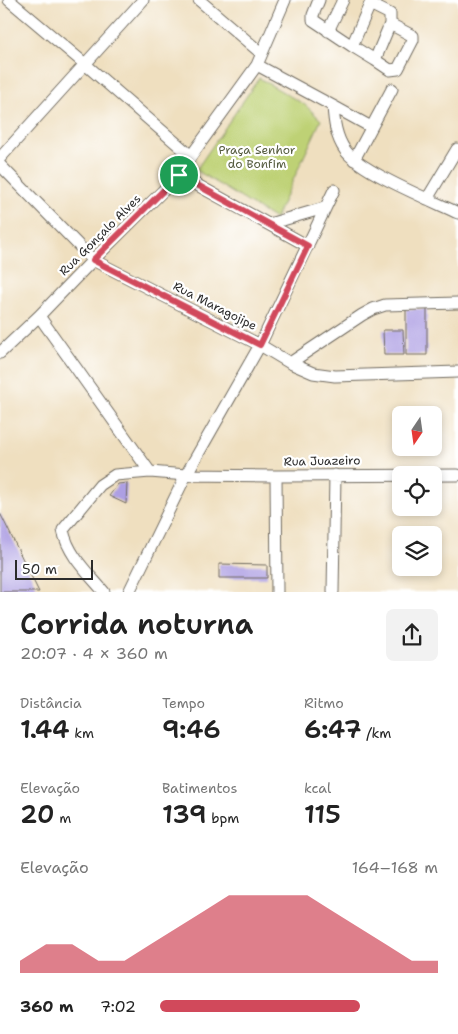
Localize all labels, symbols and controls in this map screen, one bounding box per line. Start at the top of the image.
park label: Praça Senhor do Bonfim [218,142,296,172]
pin [158,154,200,196]
icon: arrive [165,161,193,189]
street label: Rua Gonçalo Alves [56,191,144,279]
street label: Rua Maragojipe [170,278,260,334]
north arrow [392,406,442,456]
map controls [392,406,442,576]
street label: Rua Juazeiro [284,452,360,470]
button: locate [392,466,442,516]
button: layers [392,526,442,576]
scale bar [15,556,92,580]
text: 50 m [22,560,57,578]
text: Corrida noturna [20,605,253,643]
button: share [386,609,438,661]
text: 20:07 · 4 × 360 m [20,643,168,664]
text: Distância [20,694,82,712]
text: Tempo [162,694,205,712]
text: Ritmo [304,694,344,712]
text: 1.44 [20,712,69,746]
text: 9:46 [162,712,221,746]
text: 6:47 [304,712,361,746]
text: km [69,724,94,742]
text: /km [361,724,391,742]
text: Elevação [20,779,80,797]
text: Batimentos [162,779,237,797]
text: kcal [304,779,331,797]
text: 20 [20,797,54,831]
text: 139 [162,797,206,831]
text: 115 [304,797,341,831]
text: m [54,809,71,827]
text: bpm [206,809,239,827]
text: Elevação [20,857,89,878]
text: 164–168 m [352,857,438,878]
text: 360 m [20,996,74,1017]
text: 7:02 [100,996,136,1017]

